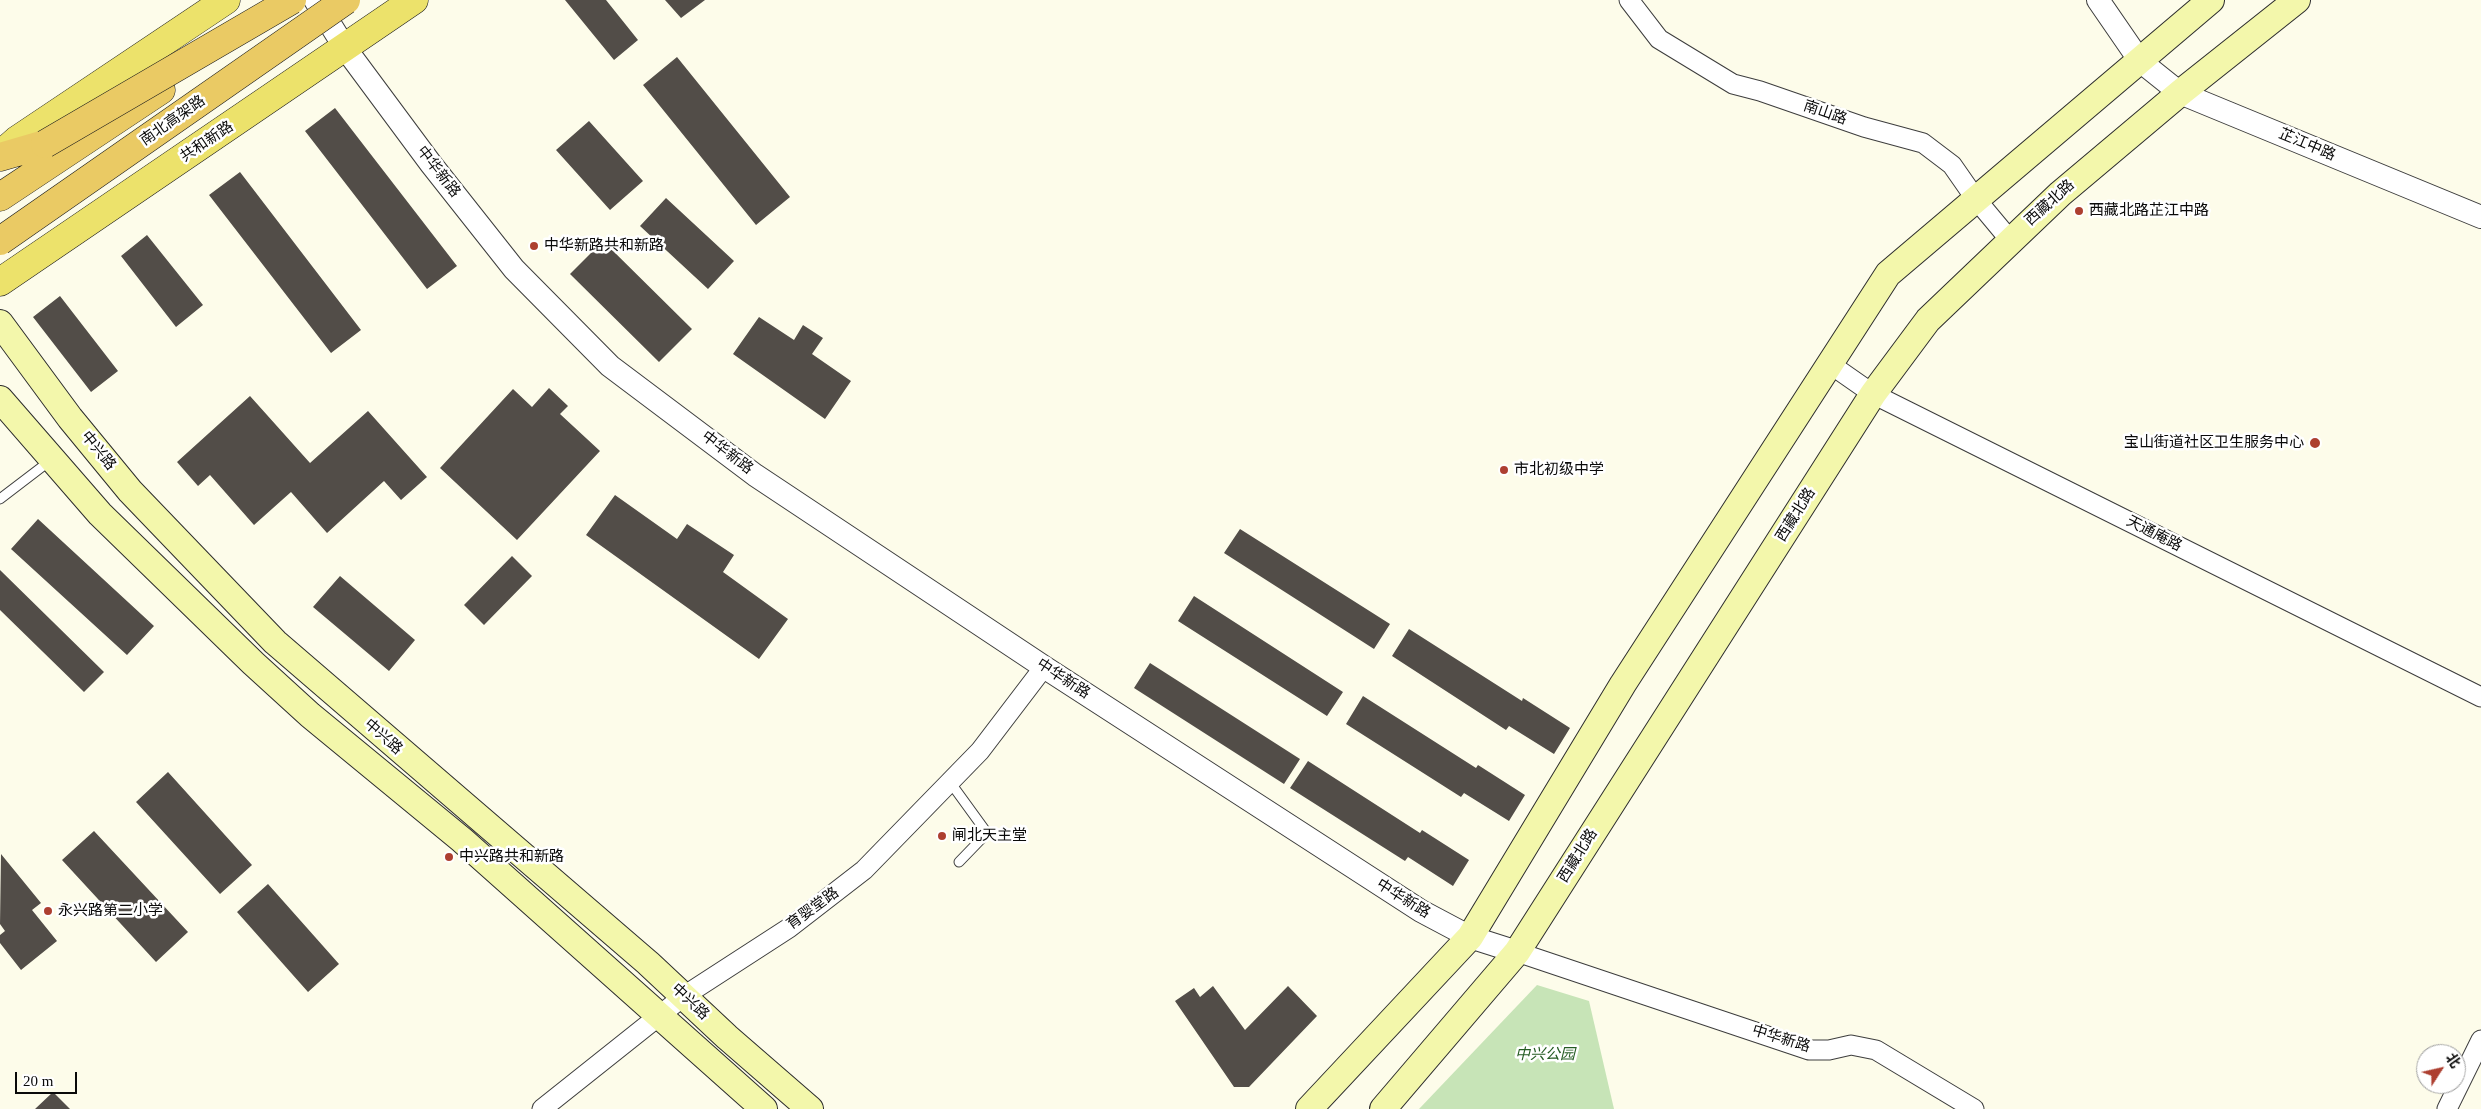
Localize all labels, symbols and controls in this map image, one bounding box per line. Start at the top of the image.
street label: 南北高架路 [137,92,209,150]
street label: 南山路 [1801,97,1849,129]
street label: 共和新路 [177,118,237,166]
street label: 芷江中路 [2276,125,2338,165]
street label: 中华新路 [412,143,464,201]
street label: 西藏北路 [2022,176,2078,230]
place label: 西藏北路芷江中路 [2089,202,2209,220]
marker: 西藏北路芷江中路 [2073,205,2085,217]
place label: 中华新路共和新路 [544,237,664,255]
marker: 中华新路共和新路 [528,240,540,252]
street label: 中兴路 [77,428,119,474]
street label: 中华新路 [698,428,756,478]
place label: 宝山街道社区卫生服务中心 [2124,434,2304,452]
marker: 宝山街道社区卫生服务中心 [2308,436,2322,450]
place label: 市北初级中学 [1514,461,1604,479]
marker: 市北初级中学 [1498,464,1510,476]
street label: 西藏北路 [1772,485,1820,545]
street label: 天通庵路 [2123,512,2185,556]
street label: 中华新路 [1033,655,1093,703]
street label: 中兴路 [360,715,406,759]
street label: 西藏北路 [1554,826,1602,886]
place label: 闸北天主堂 [952,827,1027,845]
marker: 闸北天主堂 [936,830,948,842]
place label: 中兴路共和新路 [459,848,564,866]
marker: 中兴路共和新路 [443,851,455,863]
street label: 中华新路 [1373,875,1433,923]
street label: 育婴堂路 [783,884,843,934]
place label: 永兴路第二小学 [58,902,163,920]
marker: 永兴路第二小学 [42,905,54,917]
street label: 中兴路 [667,980,713,1024]
street label: 中华新路 [1750,1022,1812,1056]
north arrow [2416,1044,2466,1094]
park label: 中兴公园 [1515,1046,1575,1064]
text: 北 [2443,1051,2463,1071]
scale bar [18,1062,80,1094]
text: 20 m [23,1073,53,1089]

